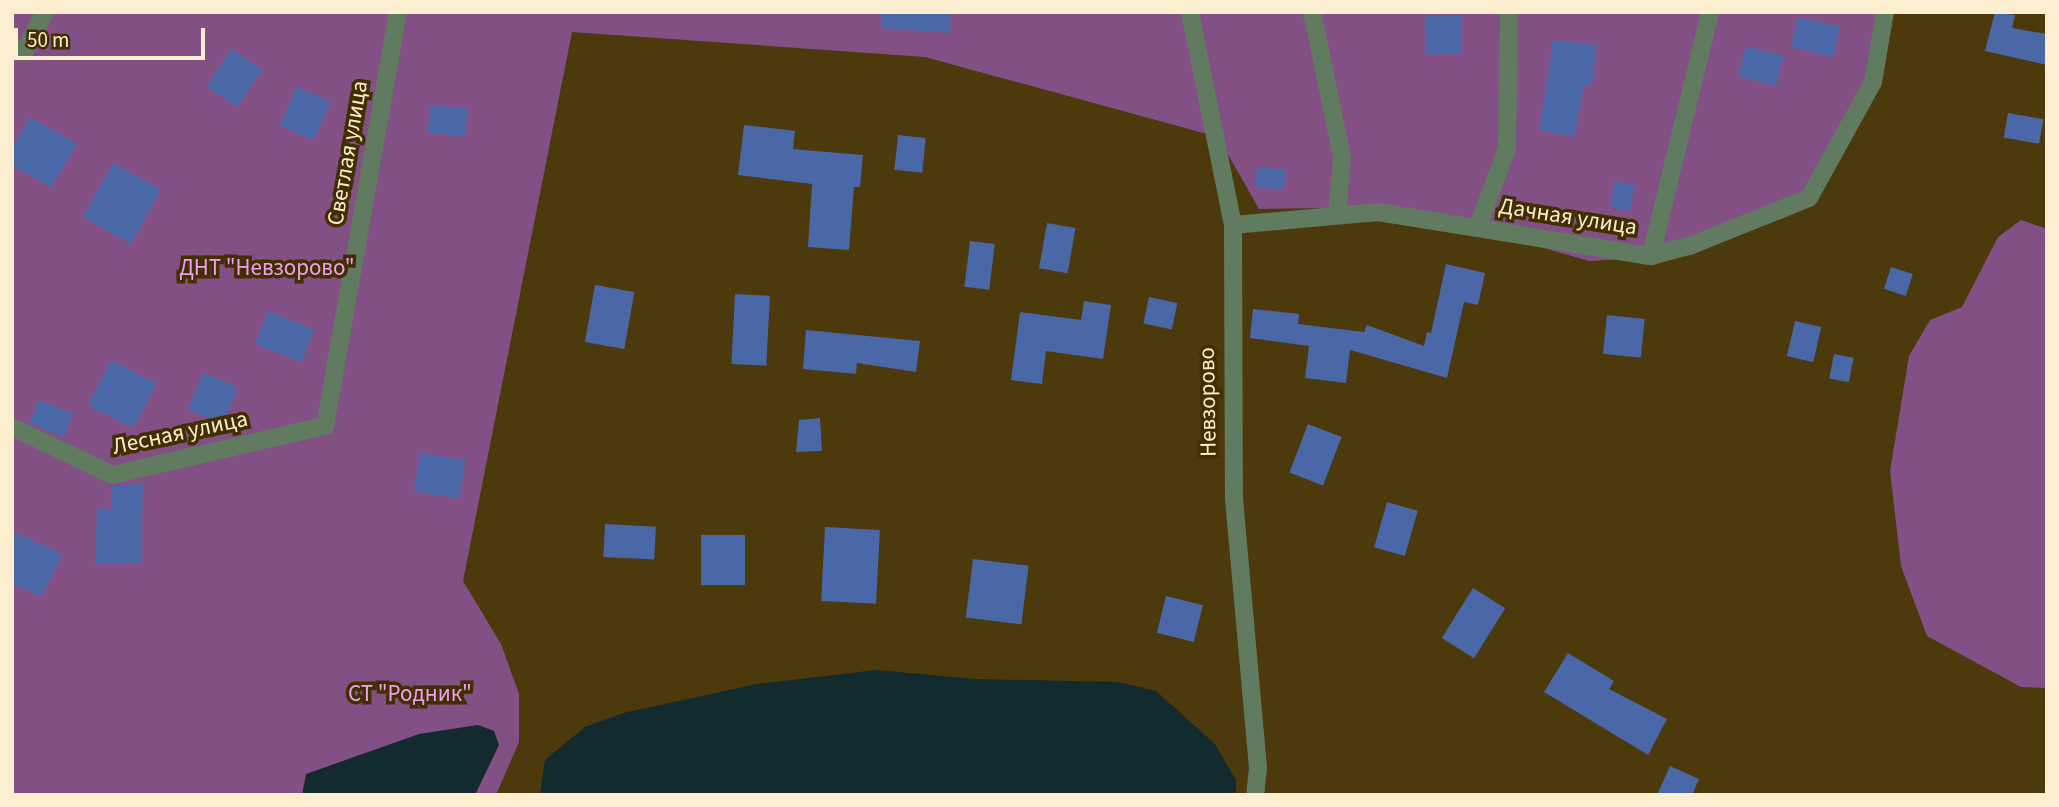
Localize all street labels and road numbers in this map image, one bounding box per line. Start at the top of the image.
street label: Светлая улица [322,79,374,227]
street label: Дачная улица [1497,192,1639,242]
street label: Невзорово [1193,347,1223,457]
street label: Лесная улица [110,405,250,461]

